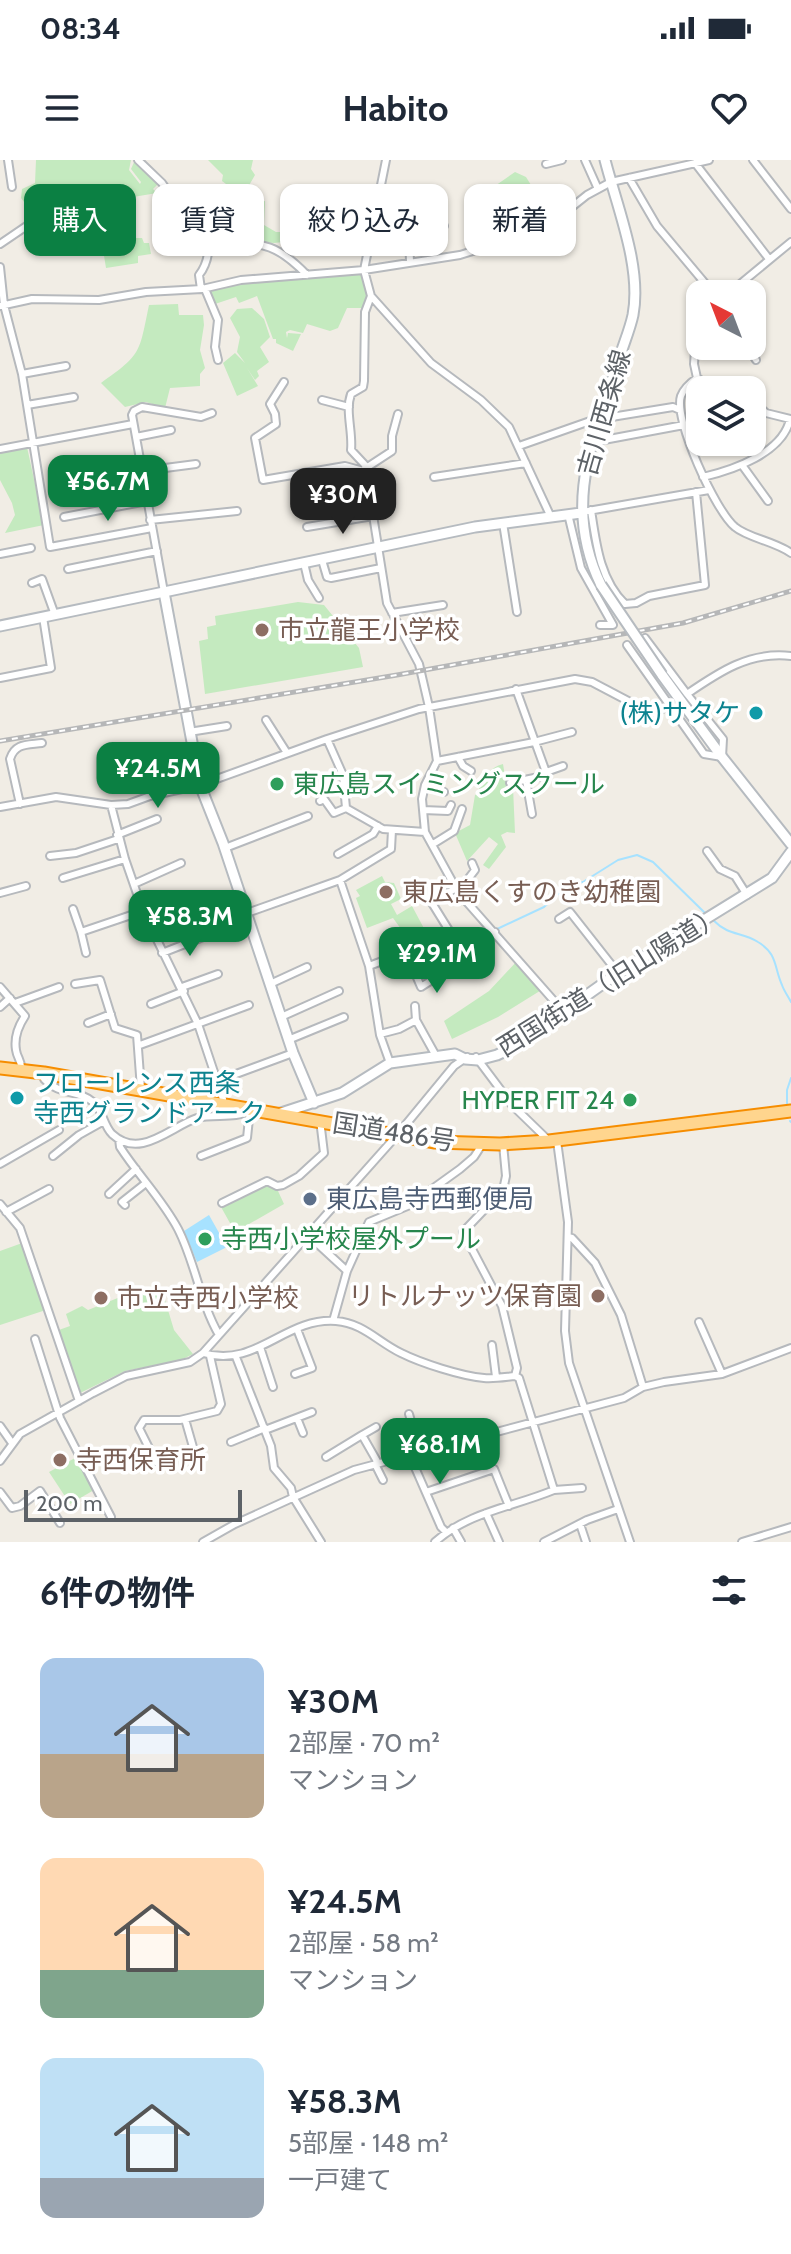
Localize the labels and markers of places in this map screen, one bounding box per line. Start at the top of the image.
pin: ¥56.7M [43,455,173,523]
pin: ¥30M [296,468,390,536]
place label: 市立龍王小学校 [278,614,460,646]
marker: 市立龍王小学校 [253,621,271,639]
place label: (株)サタケ [620,697,740,729]
marker: (株)サタケ [747,704,765,722]
pin: ¥24.5M [93,742,223,810]
place label: 東広島スイミングスクール [293,768,605,800]
marker: 東広島スイミングスクール [268,775,286,793]
place label: 東広島くすのき幼稚園 [402,876,661,908]
marker: 東広島くすのき幼稚園 [377,883,395,901]
pin: ¥58.3M [125,890,255,958]
pin: ¥29.1M [372,927,502,995]
place label: フローレンス西条 寺西グランドアーク [33,1067,265,1129]
place label: HYPER FIT 24 [462,1084,614,1116]
marker: フローレンス西条 寺西グランドアーク [8,1089,26,1107]
marker: HYPER FIT 24 [621,1091,639,1109]
place label: 東広島寺西郵便局 [326,1183,534,1215]
marker: 東広島寺西郵便局 [301,1190,319,1208]
place label: 寺西小学校屋外プール [221,1223,481,1255]
marker: 寺西小学校屋外プール [196,1230,214,1248]
place label: リトルナッツ保育園 [348,1280,582,1312]
place label: 市立寺西小学校 [117,1282,299,1314]
marker: リトルナッツ保育園 [589,1287,607,1305]
marker: 市立寺西小学校 [92,1289,110,1307]
pin: ¥68.1M [375,1418,505,1486]
place label: 寺西保育所 [76,1444,206,1476]
marker: 寺西保育所 [51,1451,69,1469]

